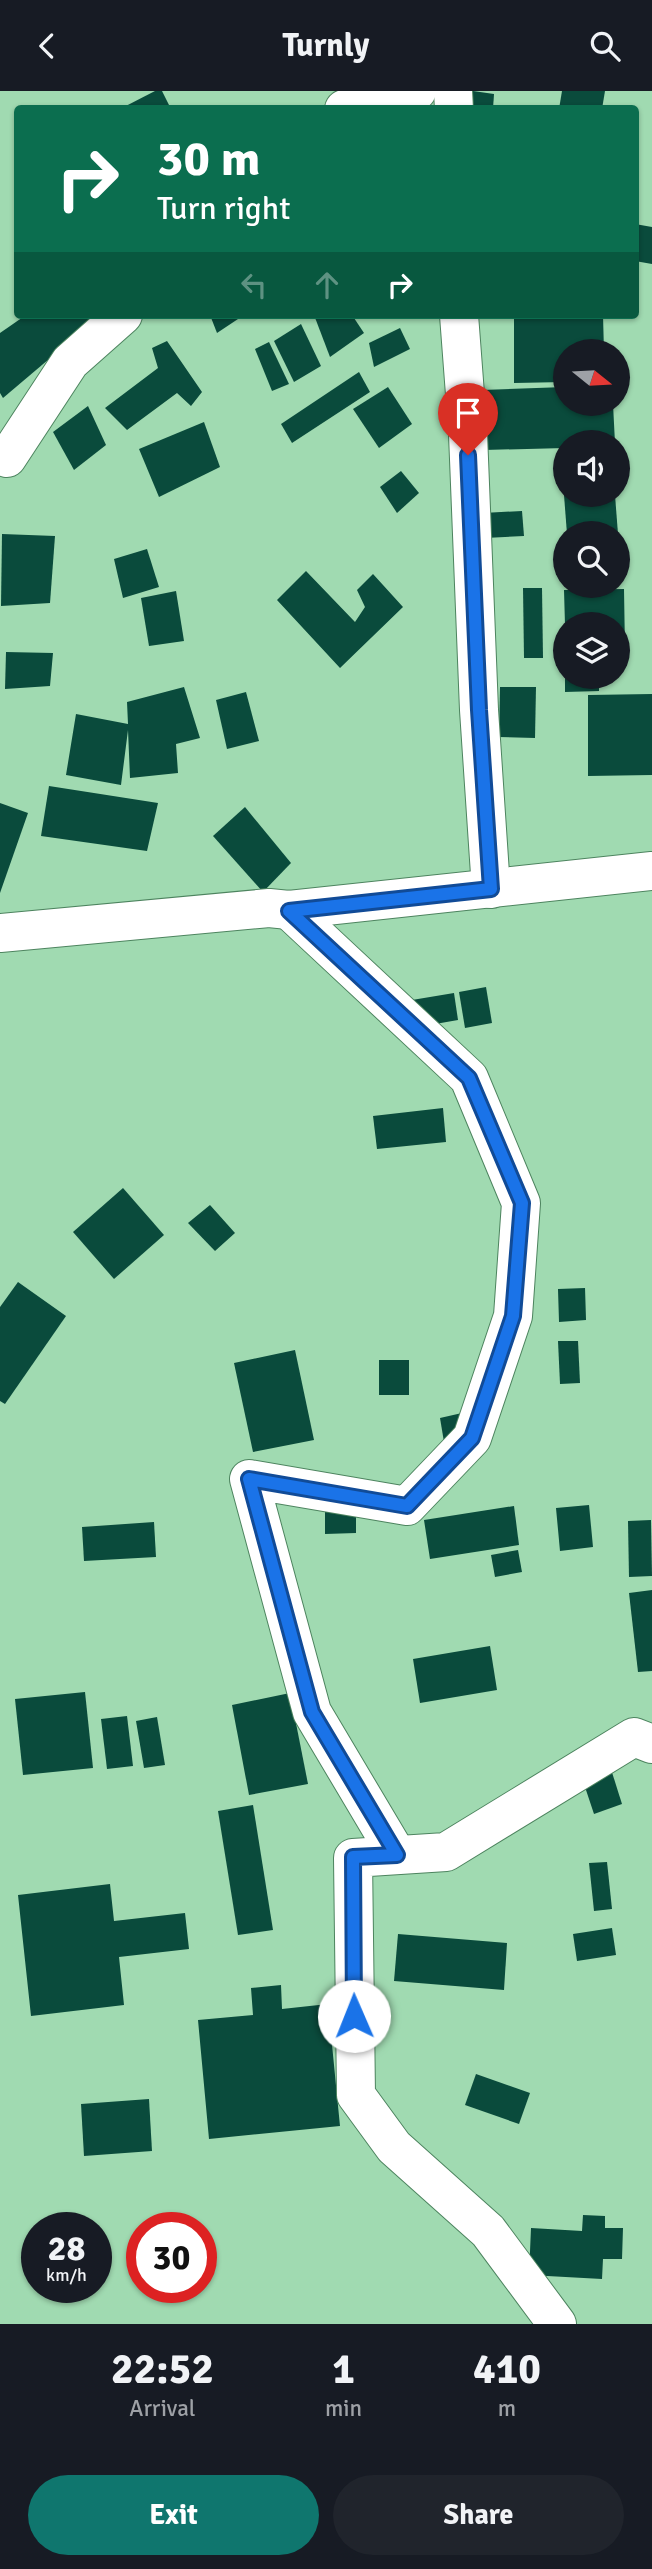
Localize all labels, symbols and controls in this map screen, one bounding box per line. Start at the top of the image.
text: Turnly [283,26,369,65]
icon: back [28,27,66,65]
icon: search [586,27,624,65]
text: 30 m [157,129,260,189]
icon: right [42,133,133,224]
text: Turn right [157,189,290,228]
icon: left [235,266,273,304]
icon: ahead [308,266,346,304]
icon: right [381,266,419,304]
north arrow [553,339,630,417]
map controls [553,339,630,689]
pin [438,383,498,455]
icon: arrive [449,394,487,432]
button: sound [553,430,630,507]
button: search [553,521,630,598]
button: layers [553,612,630,689]
position arrow [317,1979,391,2053]
speed limit sign: 30 [126,2212,217,2303]
text: 28 [48,2227,85,2270]
text: km/h [46,2264,87,2286]
text: 22:52 [111,2344,214,2395]
text: 1 [332,2344,355,2395]
text: 410 [473,2344,541,2395]
text: Arrival [129,2394,196,2423]
text: min [325,2394,362,2423]
text: m [498,2394,516,2423]
button: Exit [28,2475,319,2555]
button: Share [333,2475,624,2555]

